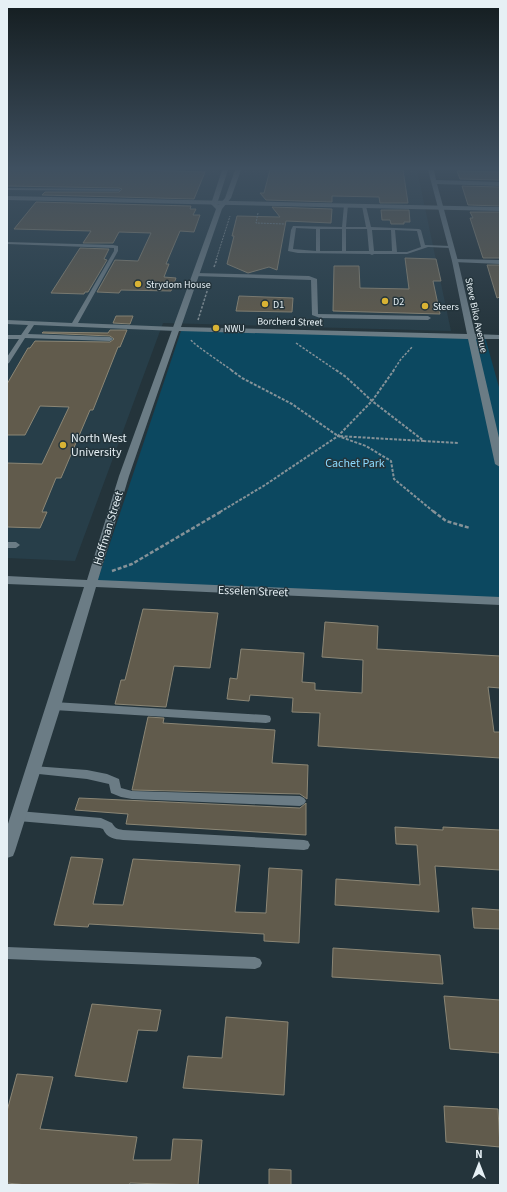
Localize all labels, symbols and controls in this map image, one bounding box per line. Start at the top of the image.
street label: Steve Biko Avenue [461,276,491,354]
place label: Strydom House [146,278,211,292]
marker: Strydom House [133,279,143,289]
place label: D2 [393,295,404,309]
marker: D2 [380,296,390,306]
place label: D1 [273,298,284,312]
marker: D1 [260,299,270,309]
place label: Steers [433,300,459,314]
marker: Steers [420,301,430,311]
street label: Borcherd Street [257,314,324,330]
place label: NWU [224,322,245,336]
marker: NWU [211,323,221,333]
place label: North West University [71,430,127,461]
marker: North West University [58,440,68,450]
park label: Cachet Park [325,455,385,472]
street label: Hoffman Street [89,489,128,567]
street label: Esselen Street [218,582,288,601]
north arrow [459,1144,499,1184]
text: N [475,1147,483,1162]

